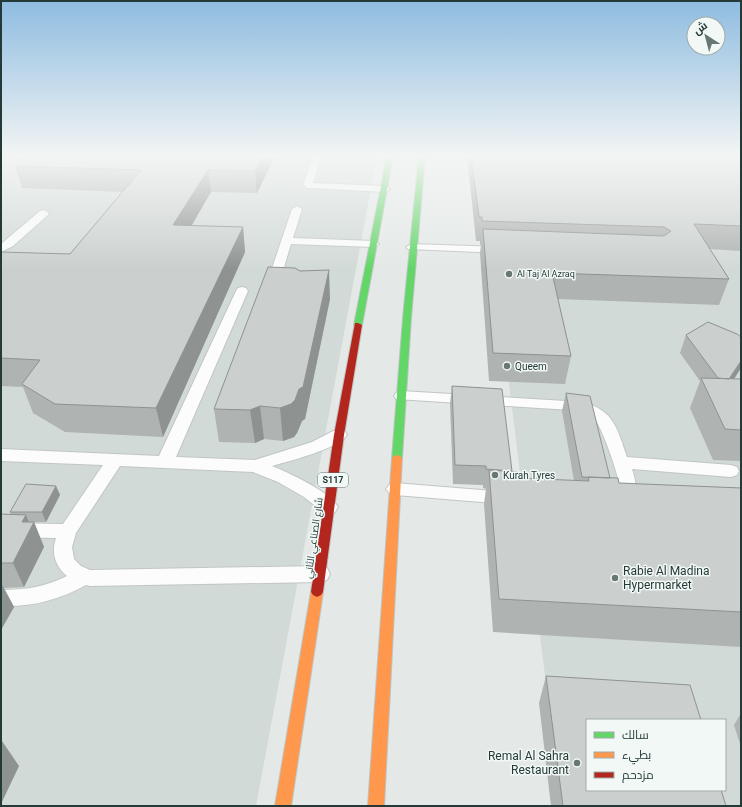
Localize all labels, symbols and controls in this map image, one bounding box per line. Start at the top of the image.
north arrow [686,16,726,56]
text: ش [691,19,710,38]
marker: Al Taj Al Azraq [504,269,514,279]
place label: Al Taj Al Azraq [517,269,575,279]
marker: Queem [502,361,512,371]
place label: Queem [515,361,547,372]
marker: Kurah Tyres [490,470,500,480]
place label: Kurah Tyres [503,470,555,481]
road number: S117 [318,473,348,487]
street label: شارع الصناعي الثاني [302,497,327,580]
place label: Rabie Al Madina Hypermarket [623,564,709,592]
marker: Rabie Al Madina Hypermarket [610,573,620,583]
legend [586,719,726,791]
text: سالك [622,728,649,742]
text: بطيء [622,748,651,765]
place label: Remal Al Sahra Restaurant [488,749,569,777]
marker: Remal Al Sahra Restaurant [572,758,582,768]
text: مزدحم [622,768,654,783]

